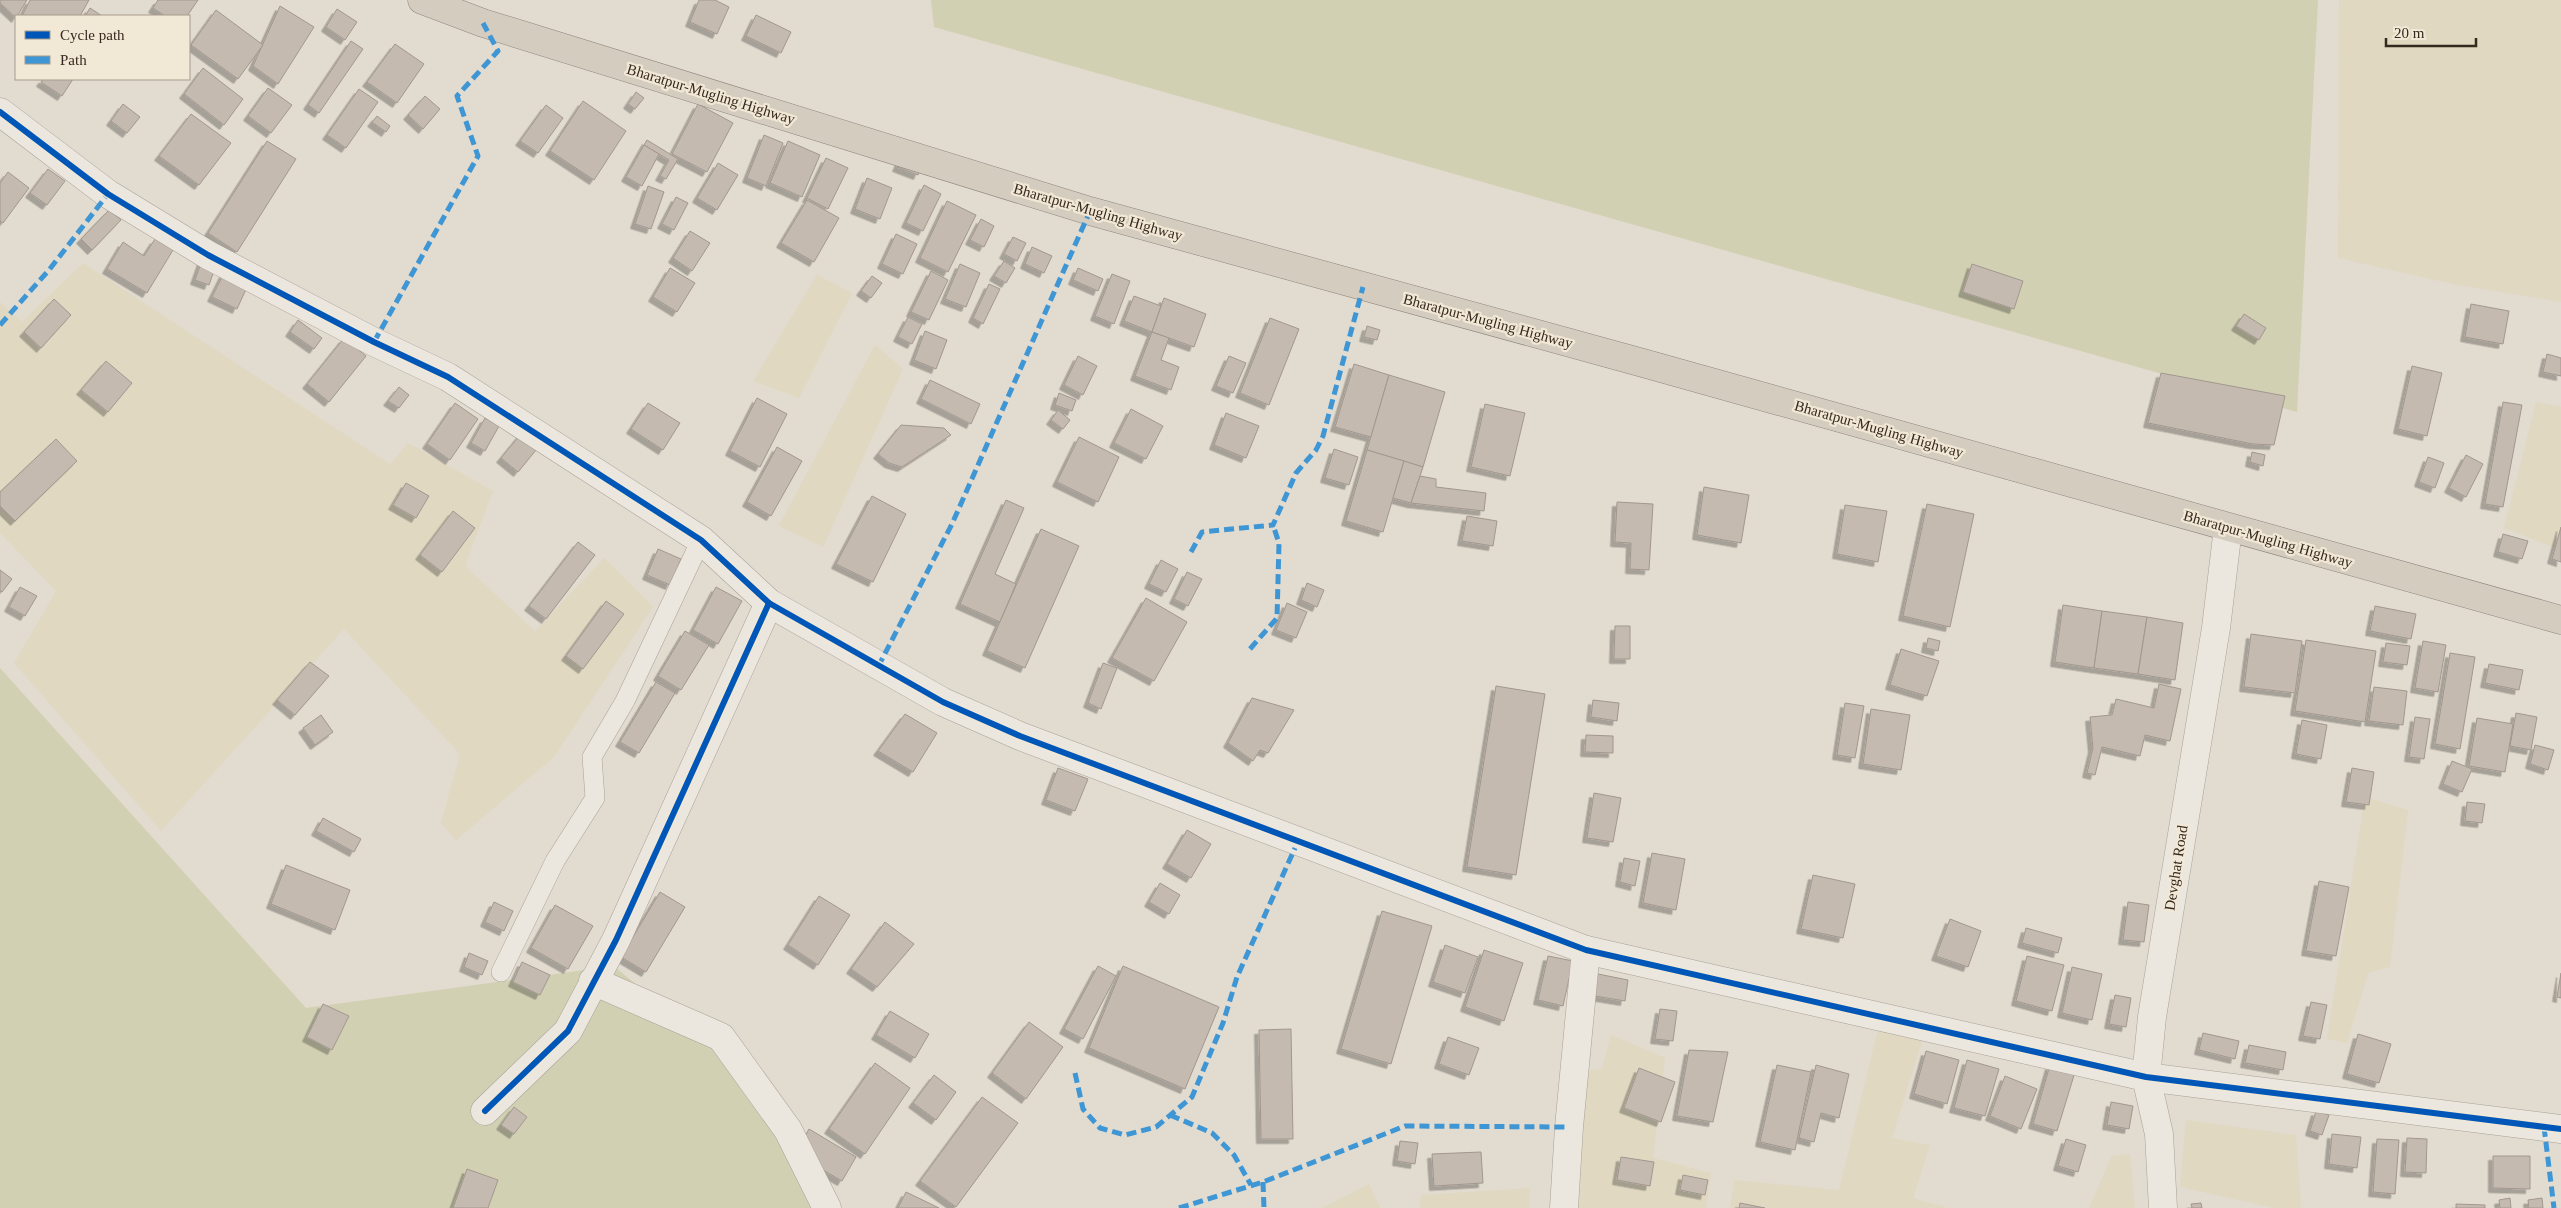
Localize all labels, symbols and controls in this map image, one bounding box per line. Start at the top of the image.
legend [15,15,190,80]
scale bar [2386,15,2476,47]
text: 20 m [2394,25,2425,41]
text: Cycle path [60,27,125,43]
text: Path [60,52,87,68]
street label: Bharatpur-Mugling Highway [625,61,798,127]
street label: Bharatpur-Mugling Highway [1012,180,1185,244]
street label: Bharatpur-Mugling Highway [1401,291,1575,352]
street label: Bharatpur-Mugling Highway [1793,397,1966,461]
street label: Bharatpur-Mugling Highway [2182,507,2355,571]
street label: Devghat Road [2161,824,2191,912]

